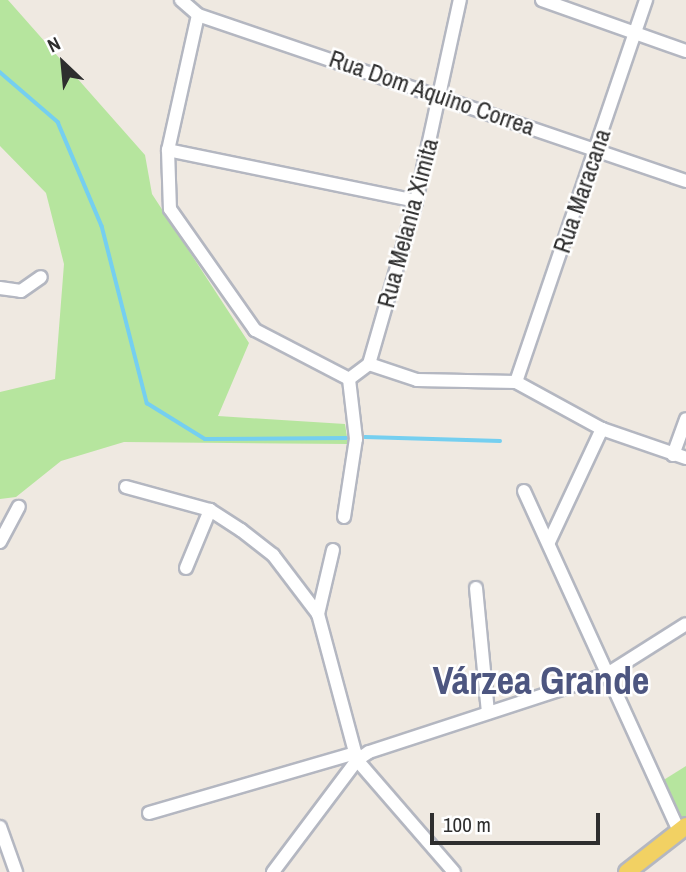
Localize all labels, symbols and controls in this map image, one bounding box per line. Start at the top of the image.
north arrow [28,28,98,98]
text: N [43,30,65,58]
street label: Rua Dom Aquino Correa [325,44,539,142]
street label: Rua Maracana [547,125,617,257]
street label: Rua Melania Ximita [372,135,444,311]
district label: Várzea Grande [433,658,649,704]
scale bar [434,798,604,842]
text: 100 m [443,810,491,839]

